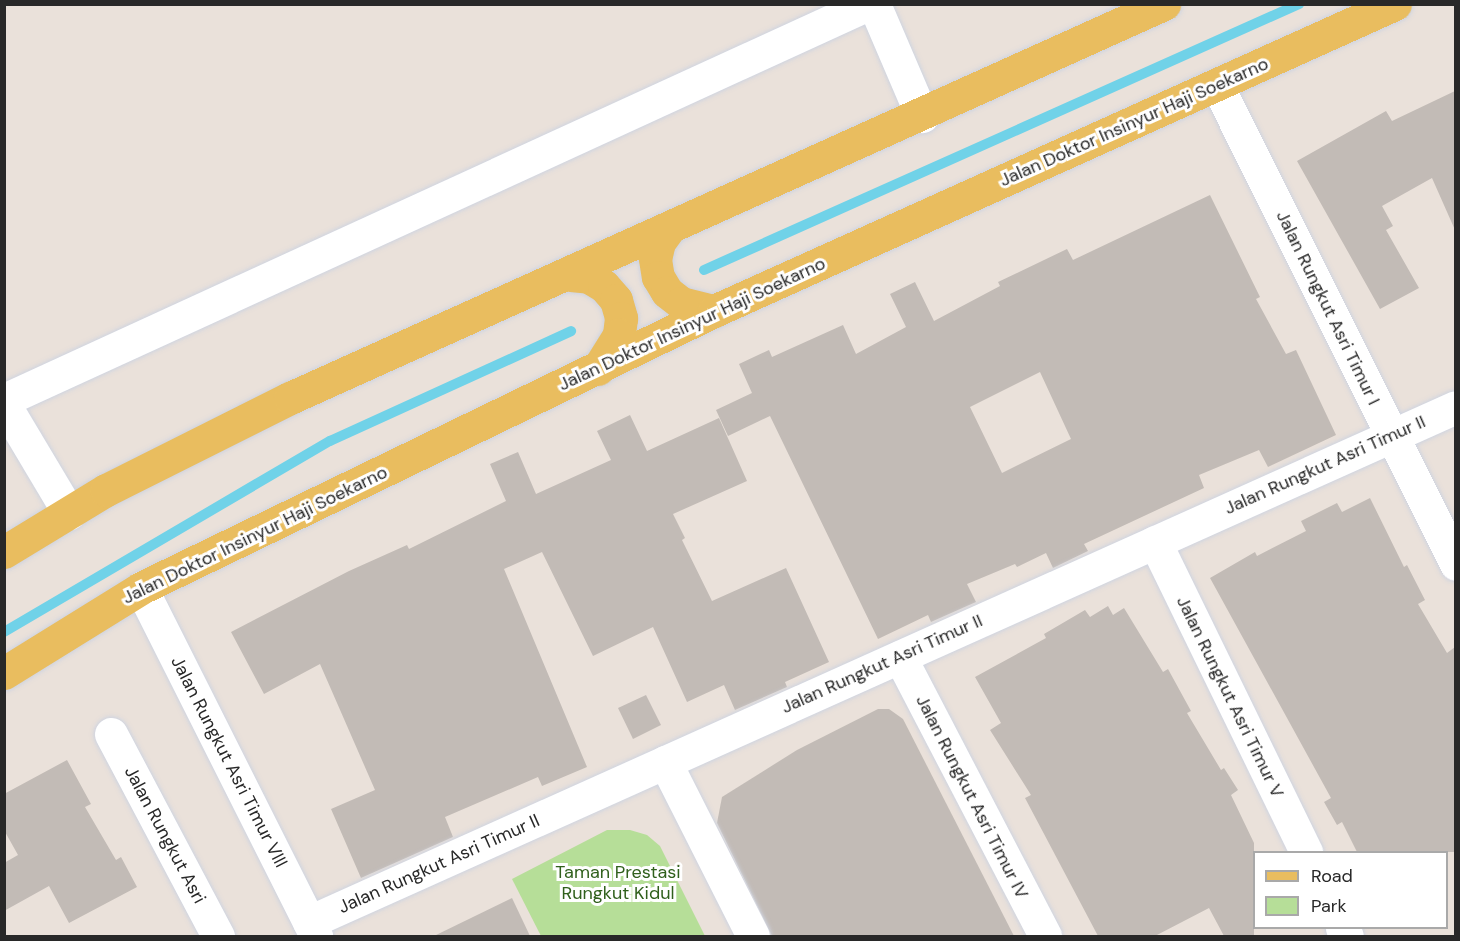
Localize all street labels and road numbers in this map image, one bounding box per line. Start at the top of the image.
street label: Jalan Doktor Insinyur Haji Soekarno [996,53,1272,191]
street label: Jalan Rungkut Asri Timur I [1271,207,1385,409]
street label: Jalan Doktor Insinyur Haji Soekarno [555,253,829,395]
street label: Jalan Rungkut Asri Timur II [1221,411,1429,519]
street label: Jalan Doktor Insinyur Haji Soekarno [119,461,391,609]
street label: Jalan Rungkut Asri Timur V [1172,593,1288,801]
street label: Jalan Rungkut Asri Timur II [778,610,986,718]
street label: Jalan Rungkut Asri Timur VIII [166,653,292,871]
street label: Jalan Rungkut Asri Timur IV [911,692,1033,902]
street label: Jalan Rungkut Asri [120,763,210,907]
street label: Jalan Rungkut Asri Timur II [335,810,543,918]

